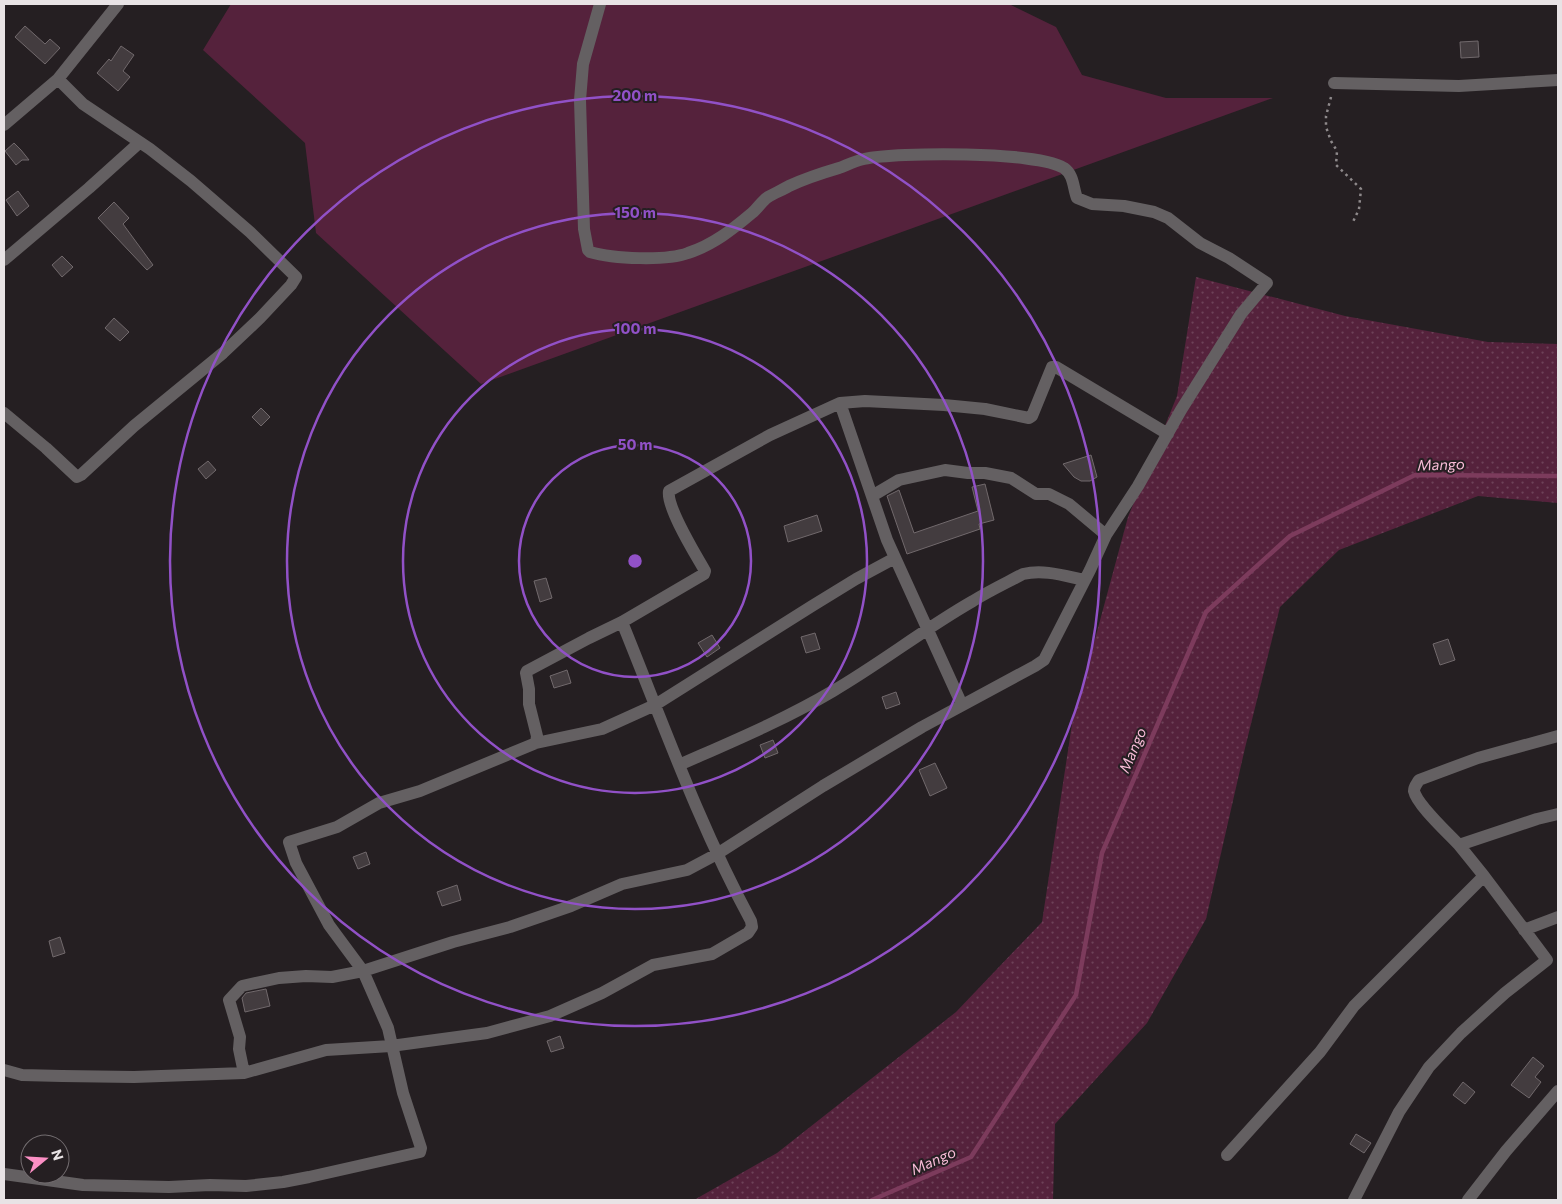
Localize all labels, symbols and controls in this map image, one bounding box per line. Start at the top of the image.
text: 200 m [613,86,657,104]
text: 150 m [614,203,656,221]
text: 100 m [614,319,656,337]
text: 50 m [618,435,652,453]
water label: Mango [1417,454,1465,474]
centre of rings [626,552,644,570]
water label: Mango [1114,725,1150,775]
north arrow [20,1134,70,1184]
water label: Mango [908,1142,958,1178]
text: N [48,1147,68,1162]

